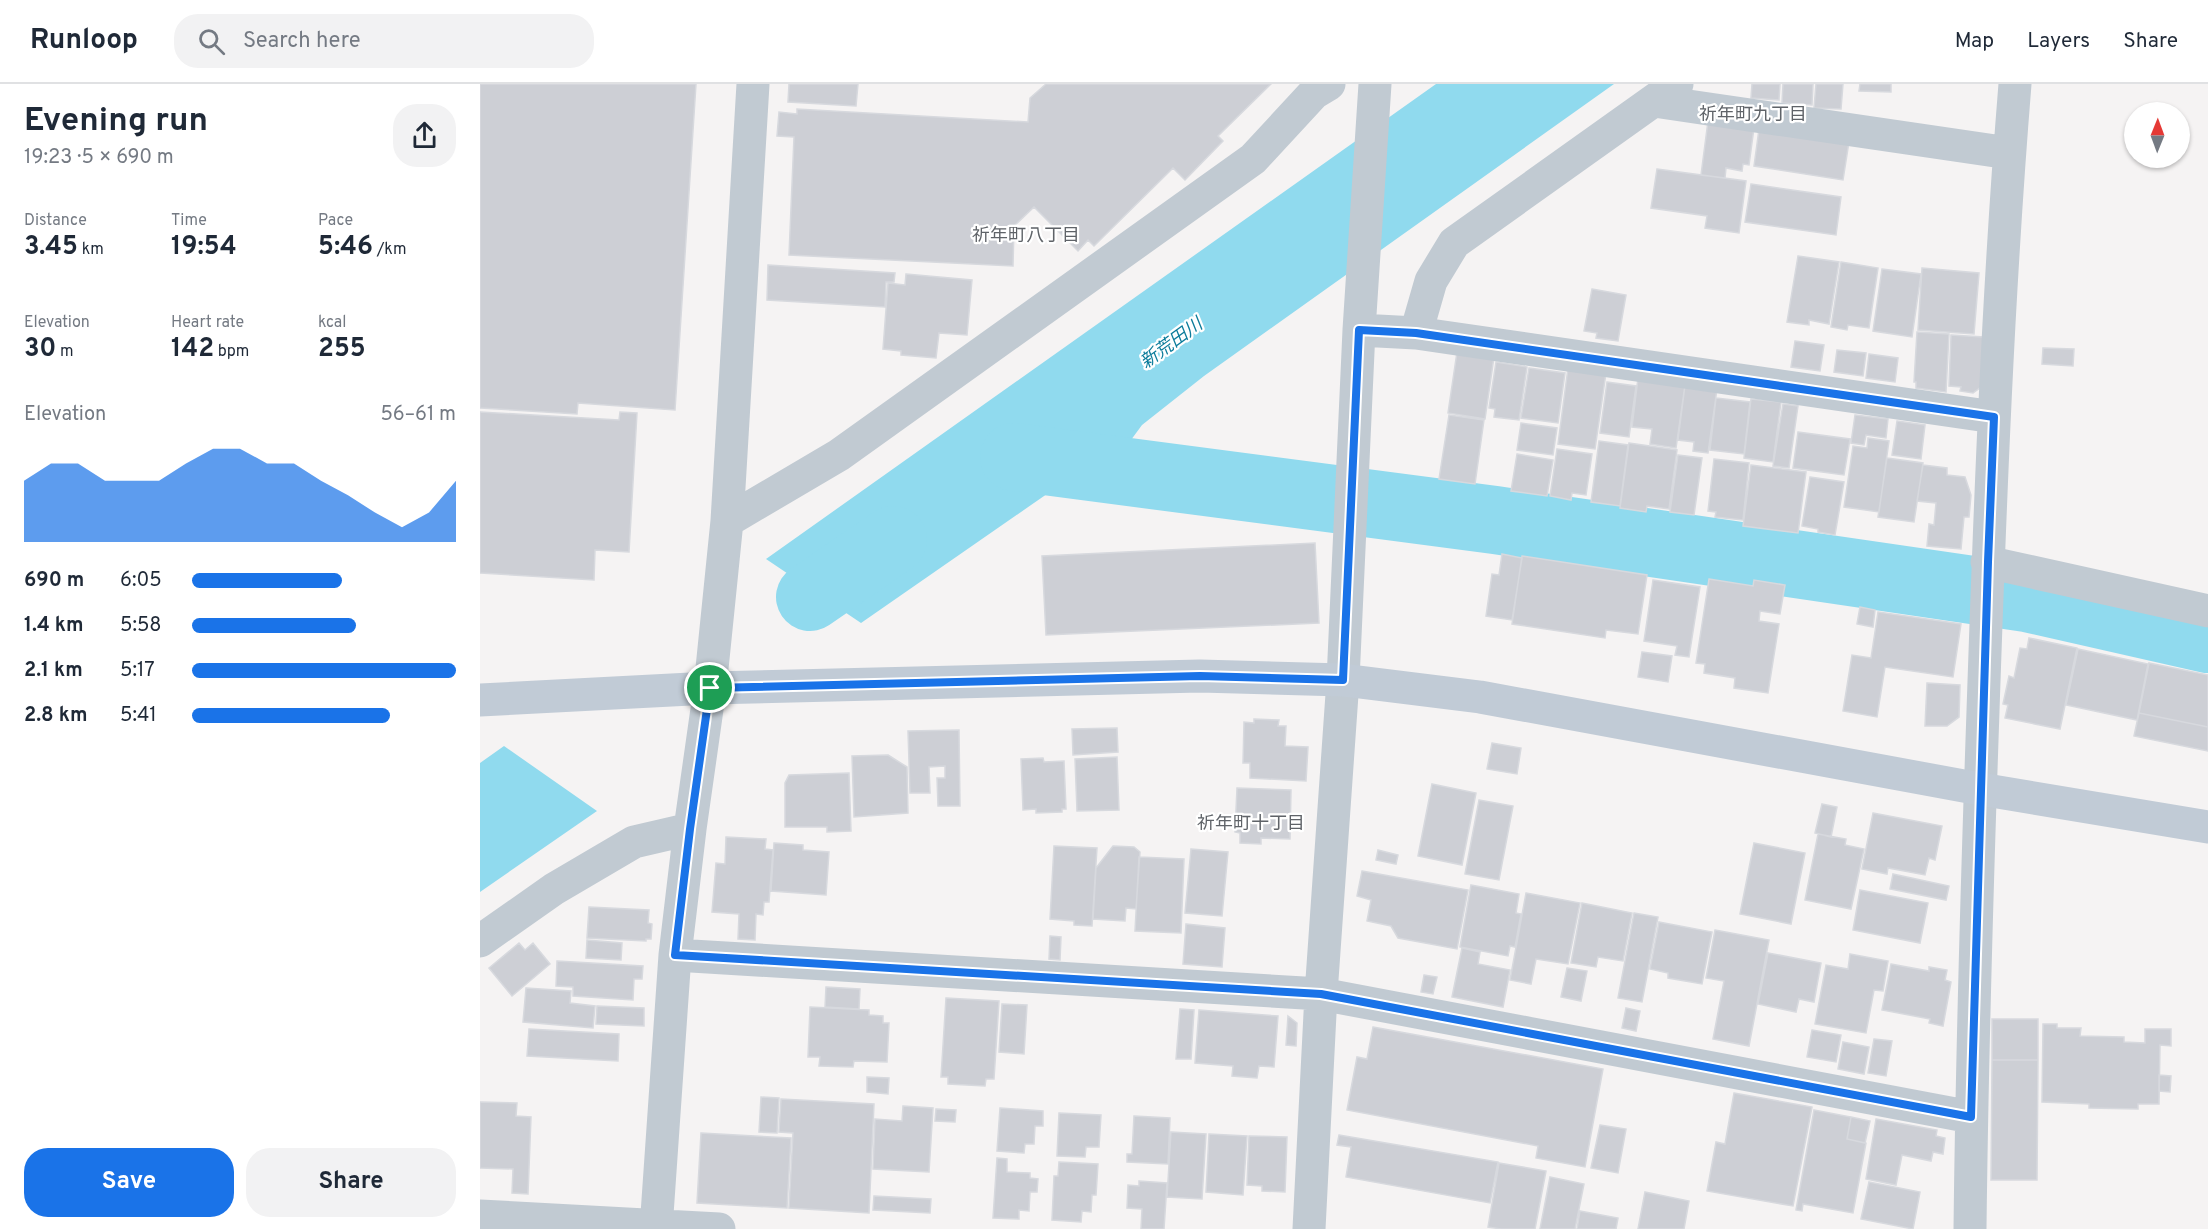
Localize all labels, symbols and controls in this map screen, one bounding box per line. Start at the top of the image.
search box [174,14,594,68]
text: Runloop [30,23,138,59]
icon: search [195,25,228,58]
text: Search here [243,28,361,55]
text: Map [1955,28,1994,55]
text: Layers [2027,28,2090,55]
text: Share [2123,28,2178,55]
text: Evening run [24,101,208,143]
north arrow [2124,102,2190,168]
map controls [2124,102,2190,168]
button: share [393,104,456,167]
district label: 祈年町九丁目 [1699,104,1807,127]
text: 19:23 · 5 × 690 m [24,145,174,171]
text: Distance [24,211,87,231]
text: Time [171,211,207,231]
text: Pace [318,211,353,231]
district label: 祈年町八丁目 [972,225,1080,248]
text: 3.45 [24,231,78,264]
text: 19:54 [171,231,237,264]
text: 5:46 [318,231,373,264]
text: km [78,240,104,260]
text: /km [373,240,407,260]
text: Elevation [24,313,90,333]
text: Heart rate [171,313,244,333]
text: kcal [318,313,346,333]
water label: 新荒田川 [1136,313,1209,375]
text: 30 [24,333,56,366]
text: 142 [171,333,214,366]
text: 255 [318,333,366,366]
text: m [56,342,74,362]
text: bpm [214,342,249,362]
text: Elevation [24,402,106,428]
text: 56–61 m [380,402,456,428]
text: 690 m [24,568,84,594]
text: 6:05 [120,568,162,594]
text: 1.4 km [24,613,84,639]
text: 5:58 [120,613,162,639]
text: 2.1 km [24,658,83,684]
text: 5:17 [120,658,155,684]
pin [684,662,735,713]
icon: arrive [693,671,726,704]
text: 2.8 km [24,703,87,729]
text: 5:41 [120,703,157,729]
district label: 祈年町十丁目 [1197,813,1305,836]
button: Save [24,1148,234,1217]
button: Share [246,1148,456,1217]

